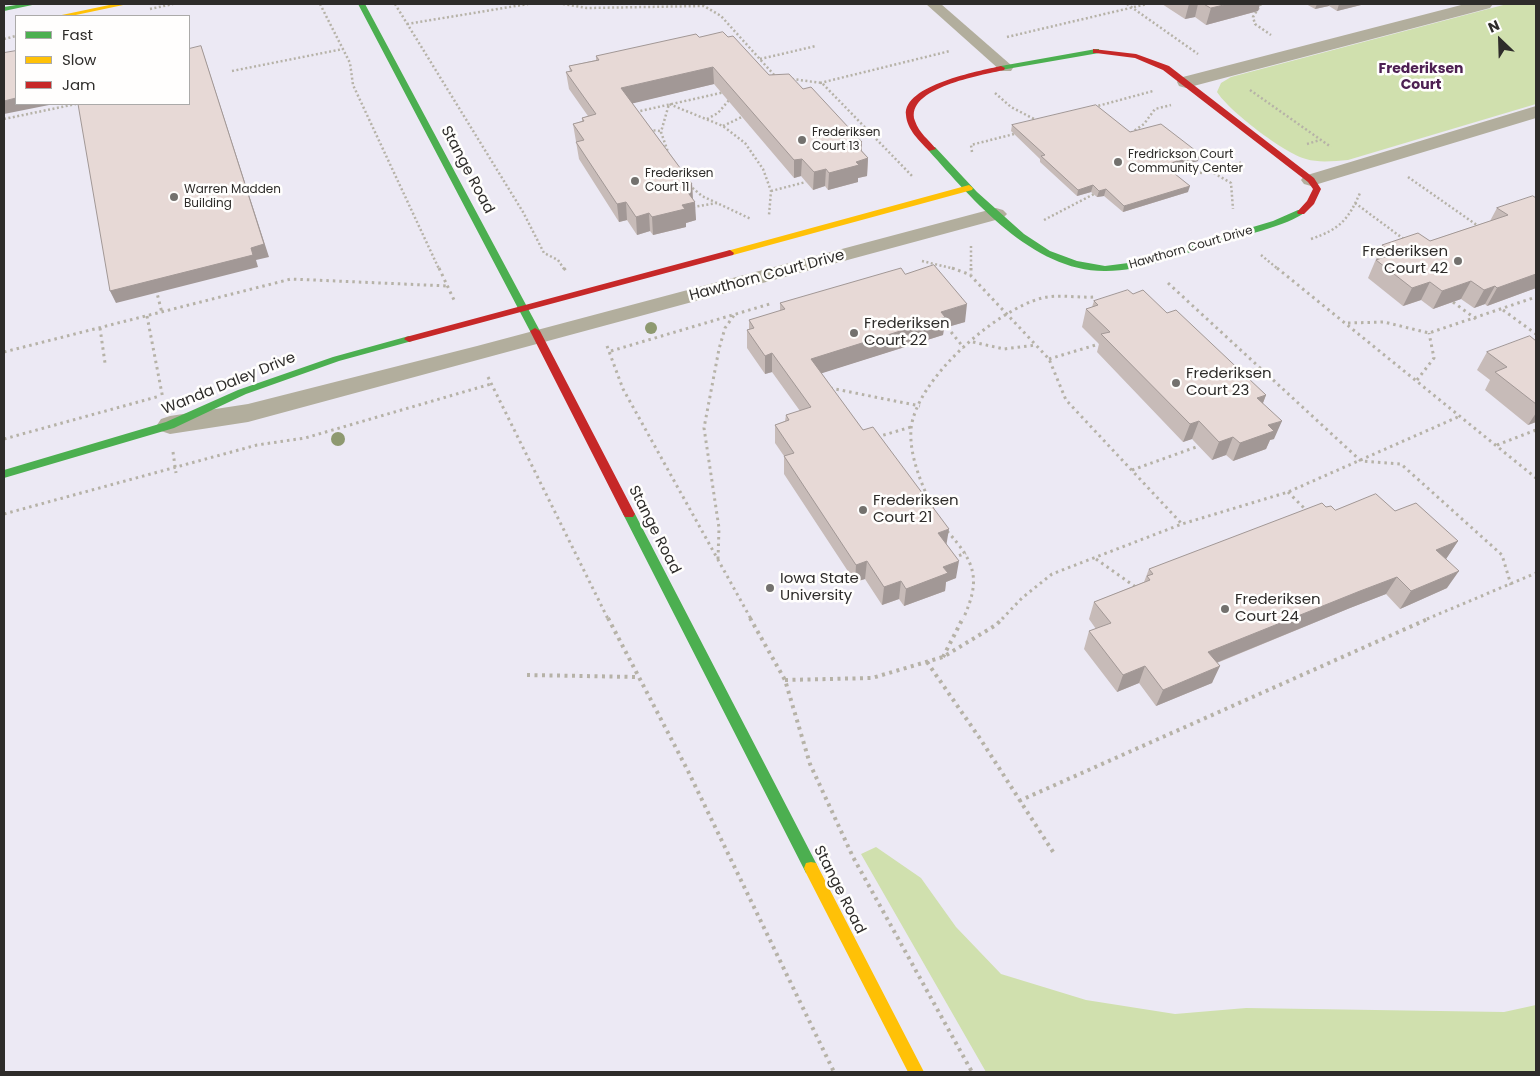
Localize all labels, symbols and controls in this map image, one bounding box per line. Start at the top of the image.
legend [15,15,190,105]
north arrow [1475,15,1525,65]
text: N [1485,15,1503,38]
text: Fast [62,24,93,45]
text: Slow [62,49,96,70]
district label: Frederiksen Court [1378,61,1464,94]
text: Jam [62,74,96,95]
street label: Stange Road [436,123,498,217]
place label: Frederiksen Court 13 [812,126,881,154]
marker: Frederiksen Court 13 [796,134,808,146]
place label: Fredrickson Court Community Center [1128,148,1243,176]
marker: Fredrickson Court Community Center [1112,156,1124,168]
place label: Frederiksen Court 11 [645,167,714,195]
marker: Frederiksen Court 11 [629,175,641,187]
place label: Warren Madden Building [184,183,281,211]
marker: Warren Madden Building [168,191,180,203]
street label: Hawthorn Court Drive [1127,223,1255,273]
place label: Frederiksen Court 42 [1362,243,1448,278]
street label: Hawthorn Court Drive [687,247,847,305]
marker: Frederiksen Court 42 [1452,255,1464,267]
place label: Frederiksen Court 22 [864,315,950,350]
marker: Frederiksen Court 22 [848,327,860,339]
street label: Wanda Daley Drive [160,349,298,419]
place label: Frederiksen Court 23 [1186,365,1272,400]
marker: Frederiksen Court 23 [1170,377,1182,389]
street label: Stange Road [624,483,684,577]
place label: Frederiksen Court 21 [873,492,959,527]
marker: Frederiksen Court 21 [857,504,869,516]
place label: Iowa State University [780,570,859,605]
marker: Iowa State University [764,582,776,594]
place label: Frederiksen Court 24 [1235,591,1321,626]
marker: Frederiksen Court 24 [1219,603,1231,615]
street label: Stange Road [809,843,869,937]

